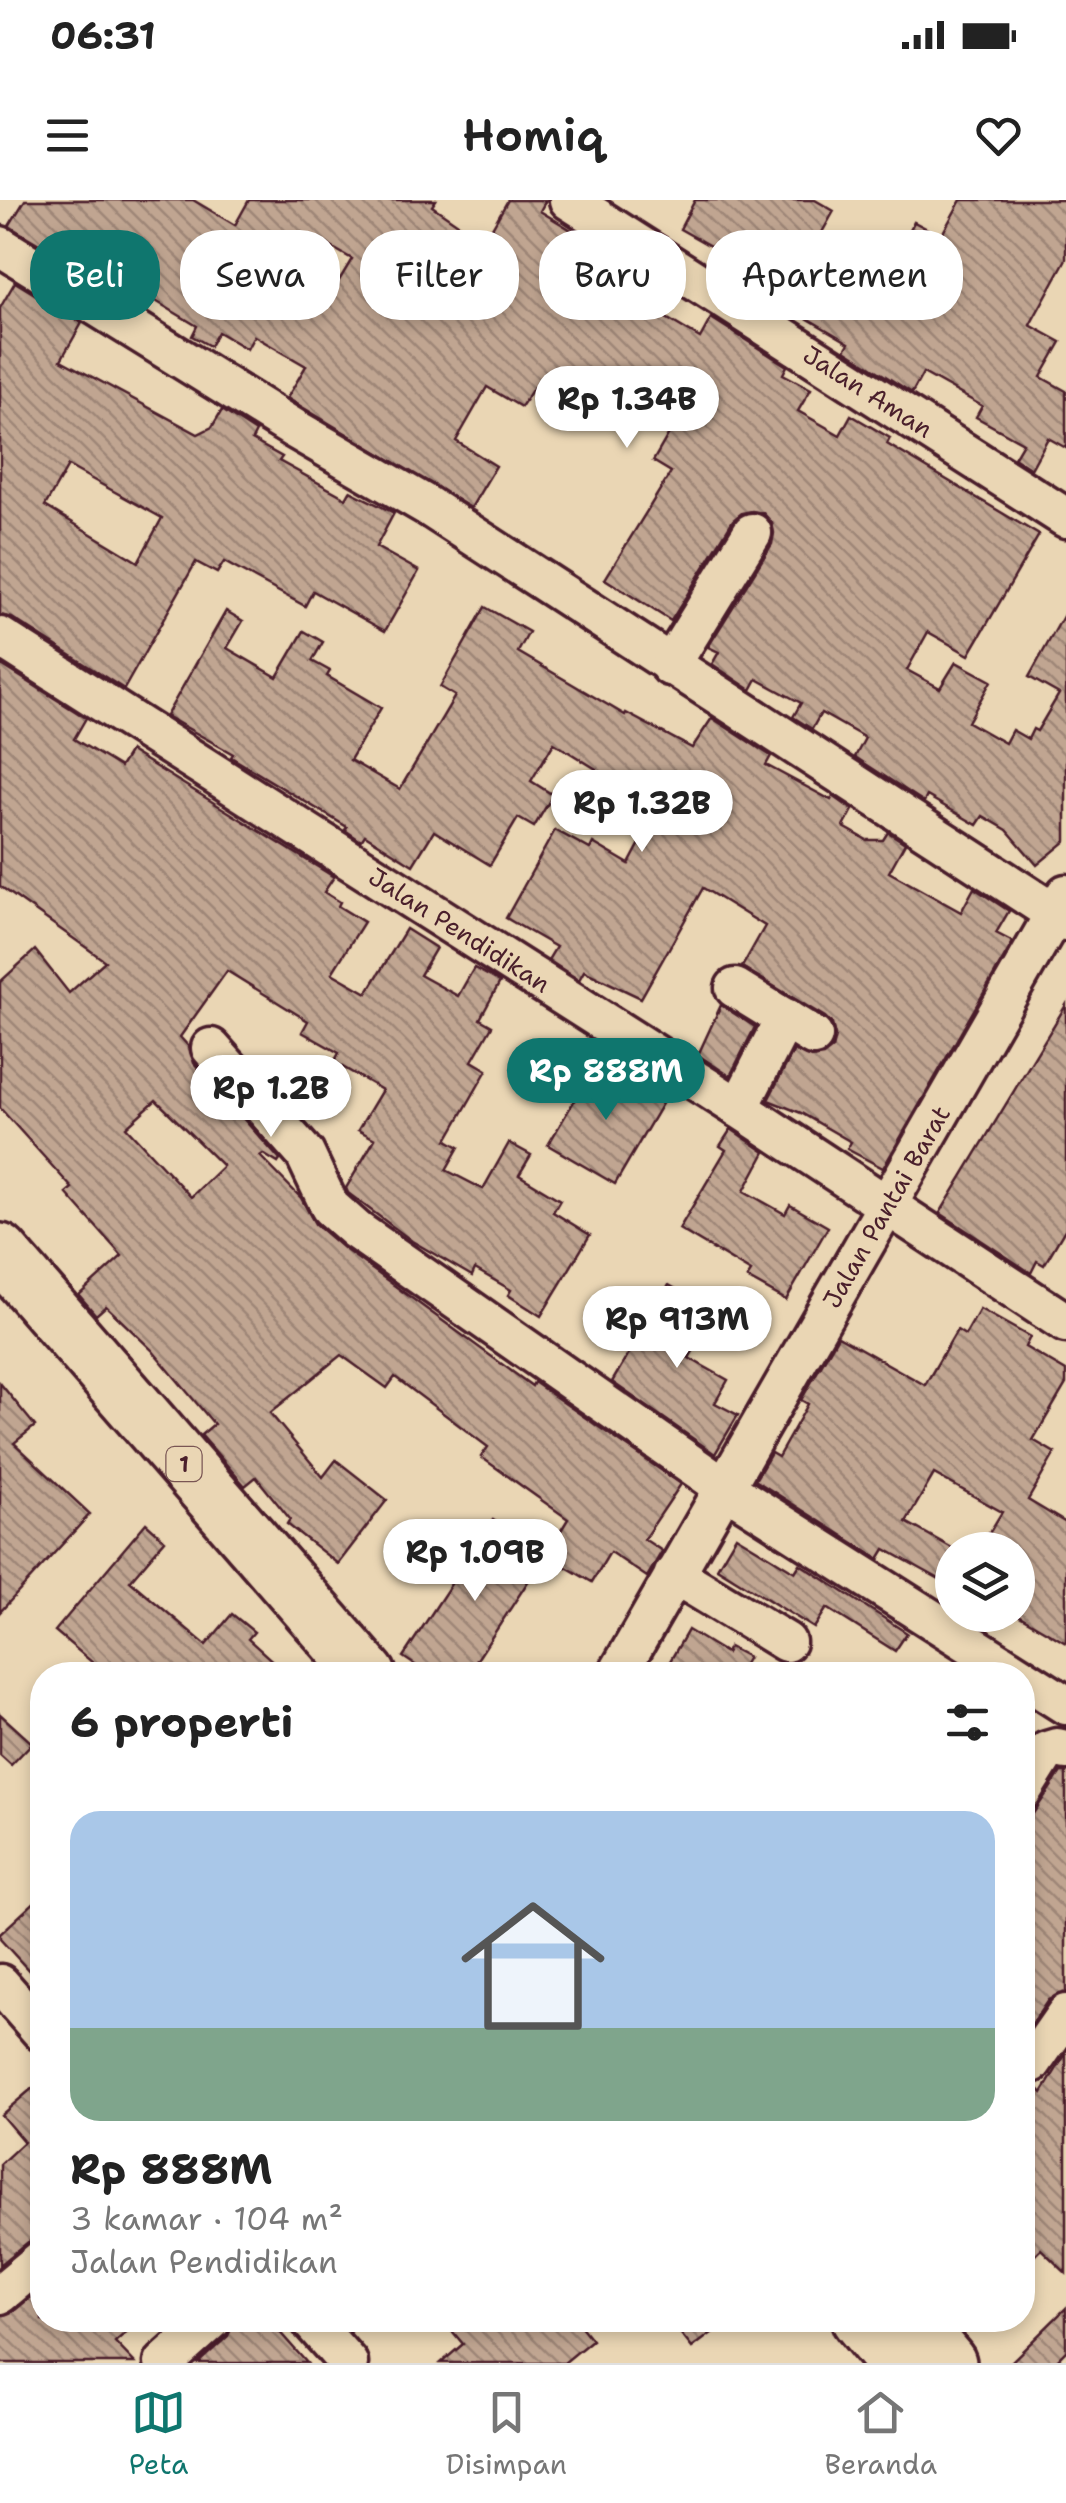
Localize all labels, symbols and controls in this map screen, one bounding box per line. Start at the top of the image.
text: 06:31 [50,10,156,61]
text: Homiq [462,105,604,165]
icon: menu [40,108,95,163]
icon: heart [971,108,1026,163]
chip: Beli [30,230,160,320]
chip: Sewa [180,230,340,320]
chip: Filter [360,230,519,320]
chip: Baru [539,230,686,320]
chip: Apartemen [706,230,963,320]
street label: Jalan Aman [797,337,939,445]
pin: Rp 1.34B [524,366,730,451]
text: Rp 1.34B [557,377,697,420]
pin: Rp 1.32B [539,770,745,855]
text: Rp 1.32B [573,781,711,824]
street label: Jalan Pendidikan [362,859,557,1000]
pin: Rp 888M [514,1038,698,1123]
text: Rp 888M [529,1049,683,1092]
pin: Rp 1.2B [179,1055,363,1140]
text: Rp 1.2B [212,1066,330,1109]
street label: Jalan Pantai Barat [814,1099,958,1314]
pin: Rp 913M [585,1286,769,1371]
text: Rp 913M [605,1297,749,1340]
road number: 1 [166,1447,202,1481]
pin: Rp 1.09B [372,1519,578,1604]
text: Rp 1.09B [405,1530,545,1573]
map controls [935,1532,1035,1632]
button: layers [935,1532,1035,1632]
text: 6 properti [70,1694,293,1750]
icon: filters [940,1695,995,1750]
icon: home [443,1876,623,2056]
text: Rp 888M [70,2141,273,2197]
text: 3 kamar · 104 m² [70,2197,343,2240]
text: Jalan Pendidikan [70,2240,338,2283]
tab: Peta [129,2385,188,2483]
tab: Disimpan [446,2385,567,2483]
tab: Beranda [825,2385,937,2483]

